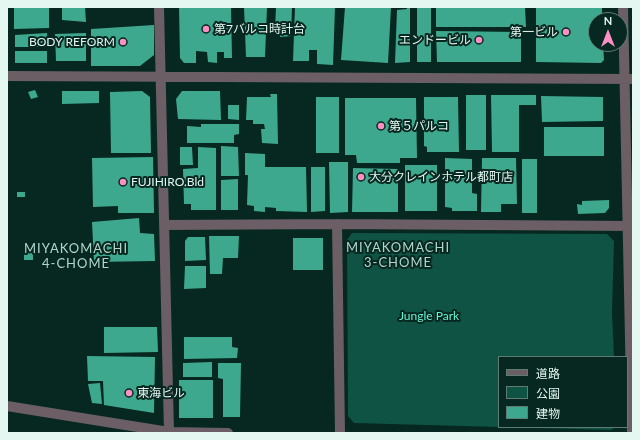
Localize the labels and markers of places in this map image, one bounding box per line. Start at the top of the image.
place label: 第7バルコ時計台 [214,22,305,36]
marker: 第7バルコ時計台 [201,24,211,34]
place label: 第一ビル [510,25,558,39]
marker: 第一ビル [561,27,571,37]
place label: エンドービル [399,33,471,47]
place label: BODY REFORM [29,35,115,49]
marker: エンドービル [474,35,484,45]
marker: BODY REFORM [118,37,128,47]
place label: 第５パルコ [389,119,449,133]
marker: 第５パルコ [376,121,386,131]
place label: 大分クレインホテル都町店 [369,170,513,184]
marker: 大分クレインホテル都町店 [356,172,366,182]
place label: FUJIHIRO.Bld [131,175,204,189]
marker: FUJIHIRO.Bld [118,177,128,187]
place label: 東海ビル [137,386,185,400]
marker: 東海ビル [124,388,134,398]

